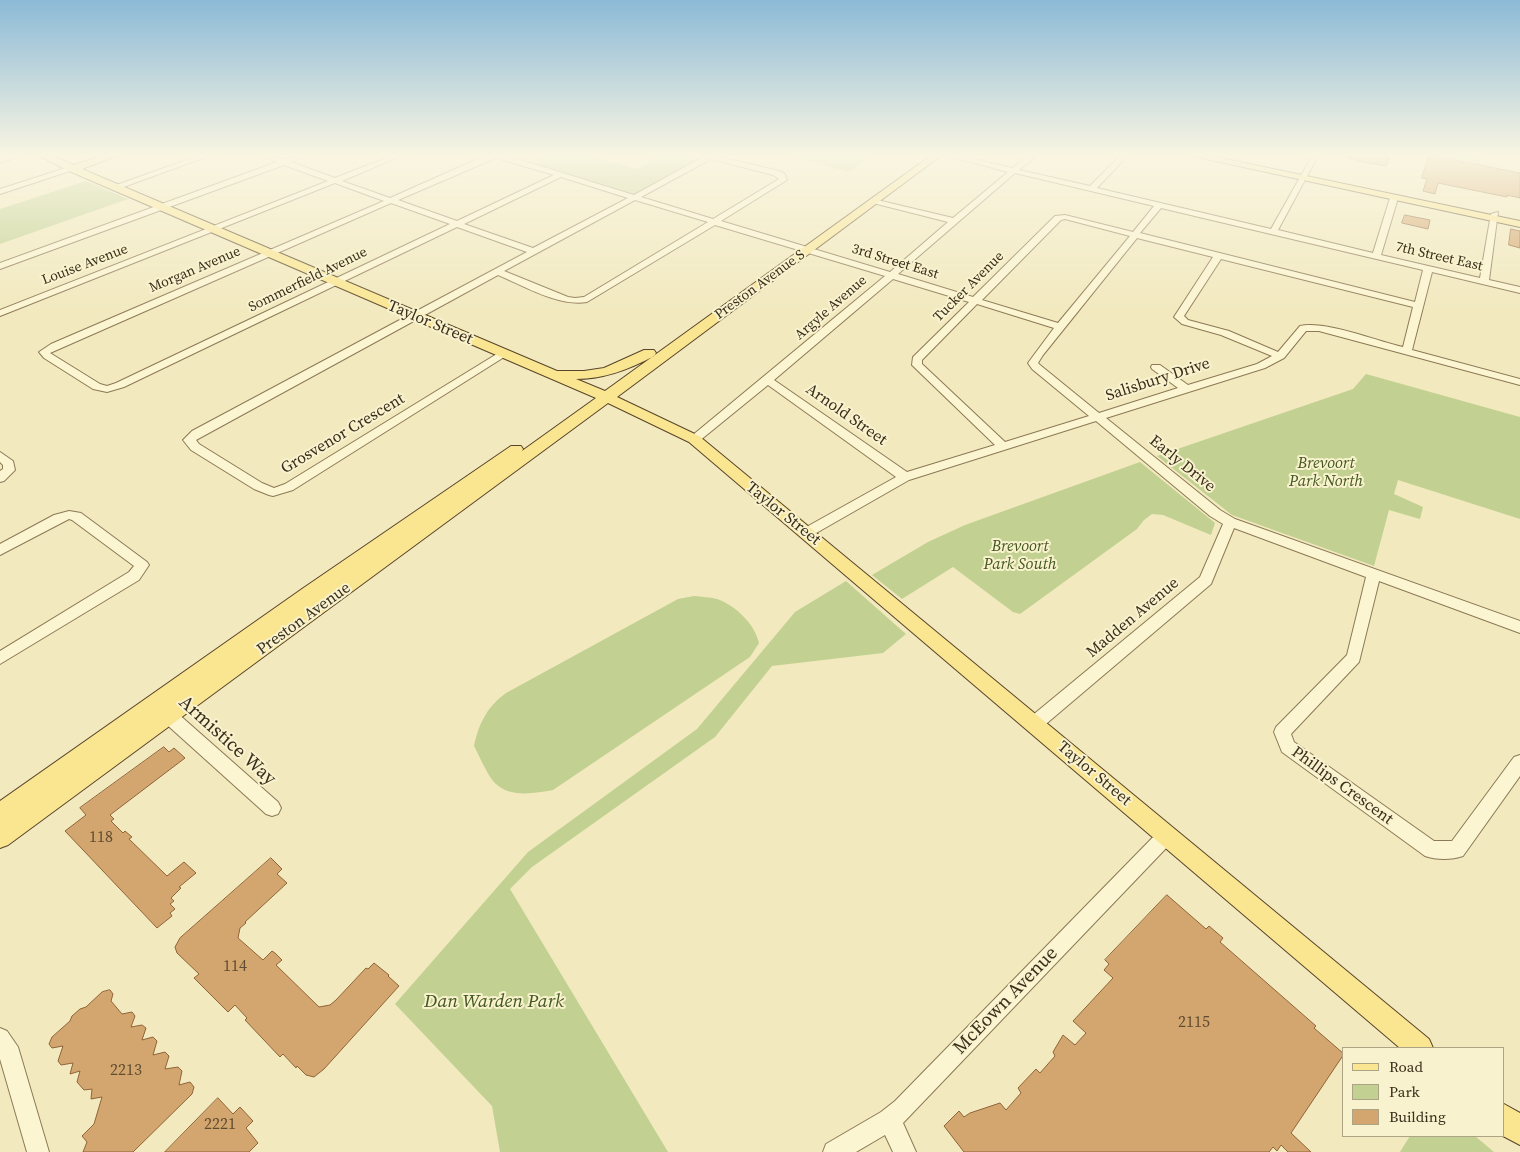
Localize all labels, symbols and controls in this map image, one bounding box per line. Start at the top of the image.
street label: 7th Street East [1394,239,1484,275]
street label: Louise Avenue [40,241,130,289]
street label: 3rd Street East [850,241,940,283]
street label: Morgan Avenue [147,243,243,297]
street label: Sommerfield Avenue [246,244,370,316]
street label: Preston Avenue S [712,247,808,323]
street label: Tucker Avenue [930,248,1008,326]
street label: Argyle Avenue [792,272,870,344]
street label: Taylor Street [385,297,475,349]
street label: Salisbury Drive [1103,354,1213,406]
street label: Arnold Street [802,380,890,450]
street label: Grosvenor Crescent [278,390,408,478]
street label: Early Drive [1145,432,1219,496]
park label: Brevoort Park North [1289,454,1363,492]
street label: Taylor Street [742,478,824,550]
park label: Brevoort Park South [983,537,1057,575]
street label: Madden Avenue [1083,574,1183,662]
street label: Preston Avenue [253,579,355,659]
street label: Armistice Way [174,691,280,791]
street label: Taylor Street [1053,738,1135,810]
street label: Phillips Crescent [1288,743,1396,829]
house number: 118 [89,828,113,848]
street label: McEown Avenue [949,943,1063,1059]
house number: 114 [223,957,247,977]
park label: Dan Warden Park [424,991,564,1013]
house number: 2115 [1178,1013,1210,1033]
legend [1342,1047,1505,1137]
text: Road [1389,1056,1423,1077]
house number: 2213 [110,1061,142,1081]
text: Park [1389,1081,1420,1102]
text: Building [1389,1106,1446,1127]
house number: 2221 [204,1115,236,1135]

